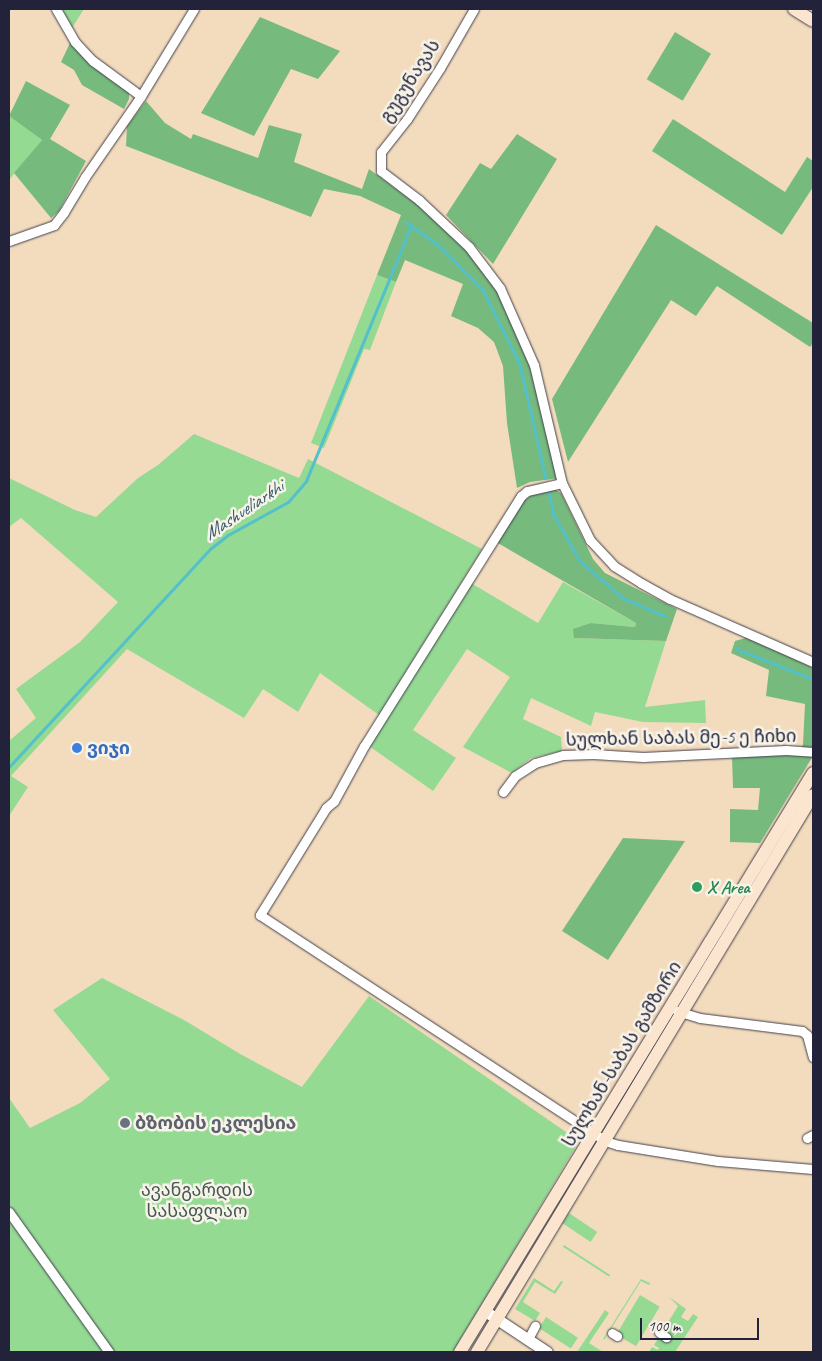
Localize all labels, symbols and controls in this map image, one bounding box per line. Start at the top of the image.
street label: გუგუნავას [375,36,445,126]
water label: Mashveliarkhi [200,476,288,546]
street label: სულხან საბას მე-5 ე ჩიხი [566,725,796,751]
place label: ვიჯი [87,737,130,759]
marker: ვიჯი [71,742,83,754]
place label: X Area [707,876,750,898]
marker: X Area [691,881,703,893]
street label: სულხან-საბას გამზირი [558,957,686,1151]
place label: ბზობის ეკლესია [135,1112,296,1134]
marker: ბზობის ეკლესია [119,1117,131,1129]
park label: ავანგარდის სასაფლაო [141,1180,253,1222]
scale bar [642,1308,761,1340]
text: 100 m [648,1317,680,1336]

